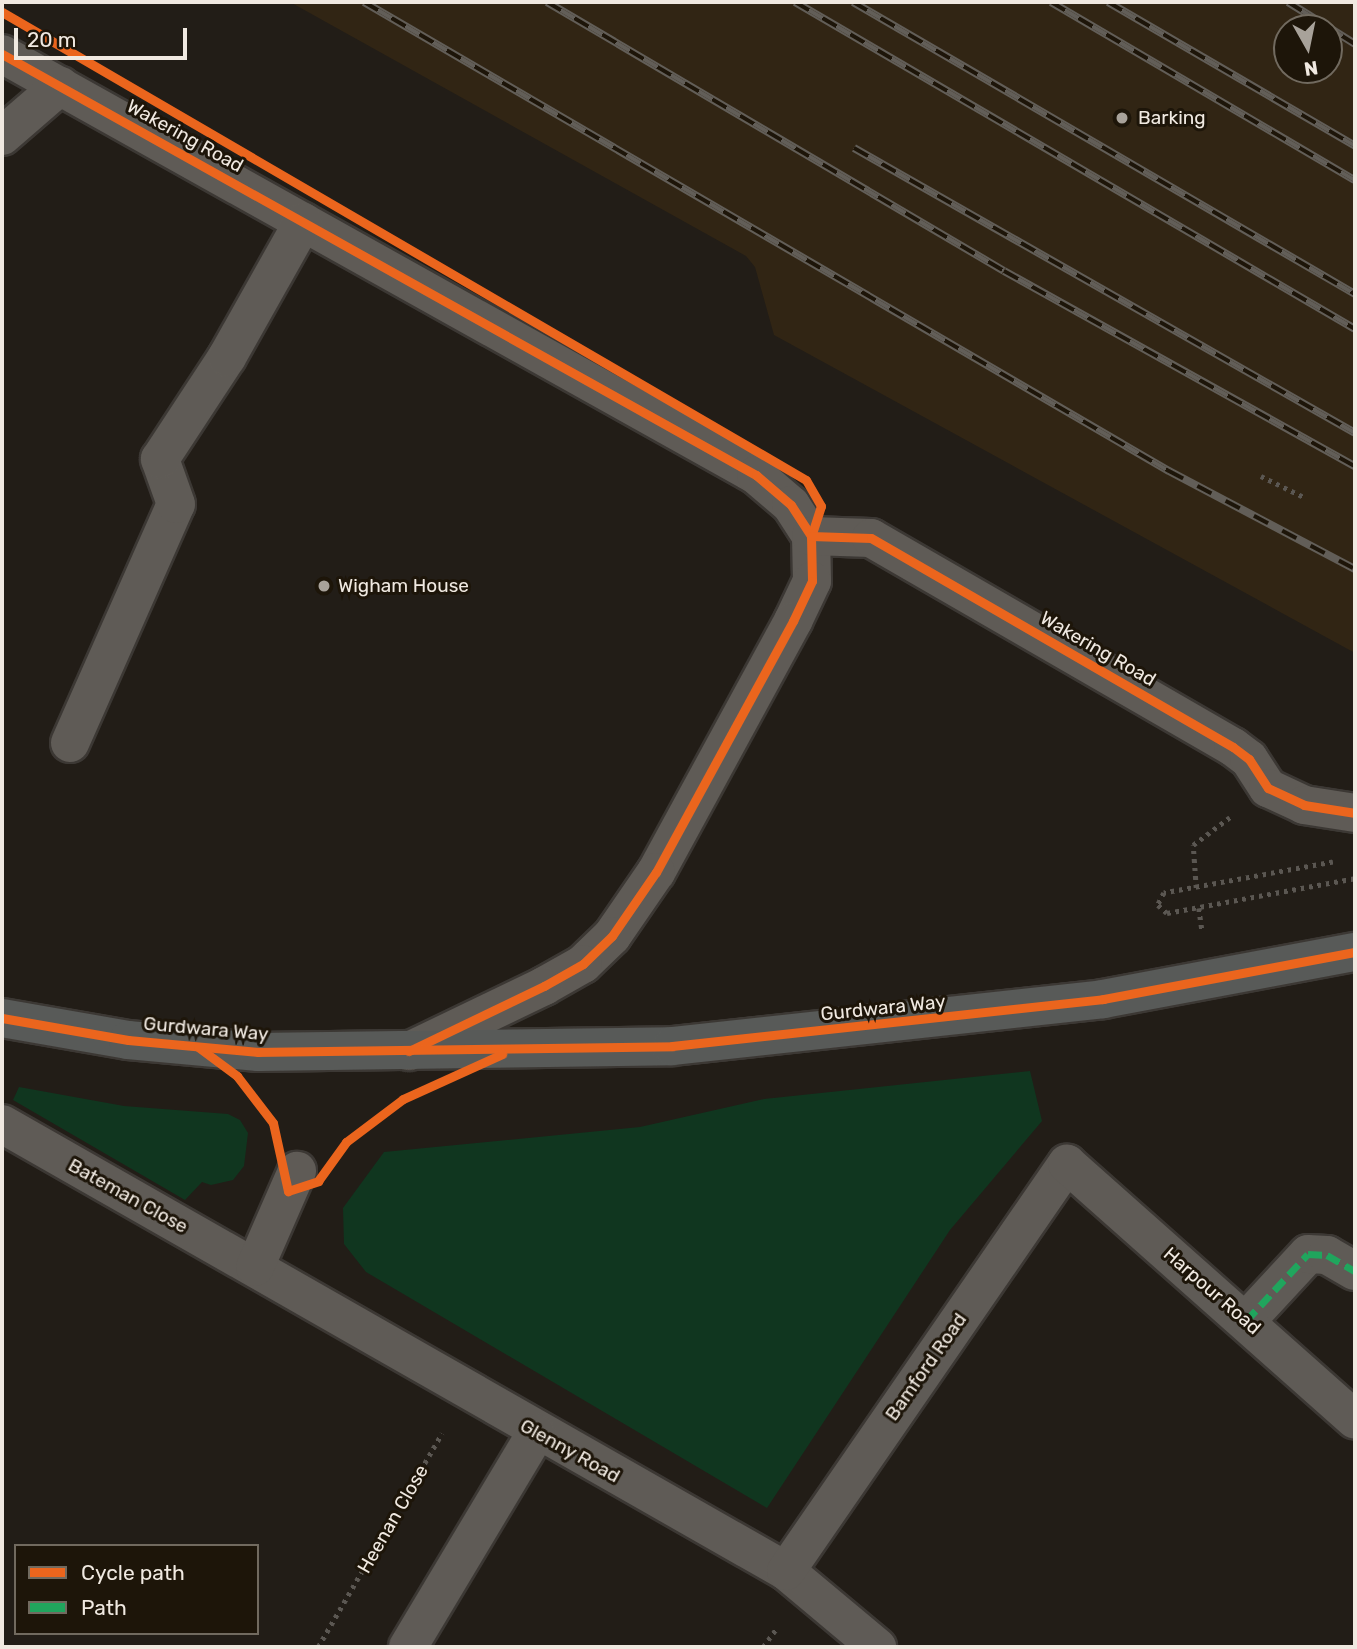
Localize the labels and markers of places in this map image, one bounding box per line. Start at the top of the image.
place label: Barking [1138,107,1206,129]
marker: Barking [1112,108,1132,128]
place label: Wigham House [338,575,469,597]
marker: Wigham House [316,578,332,594]

